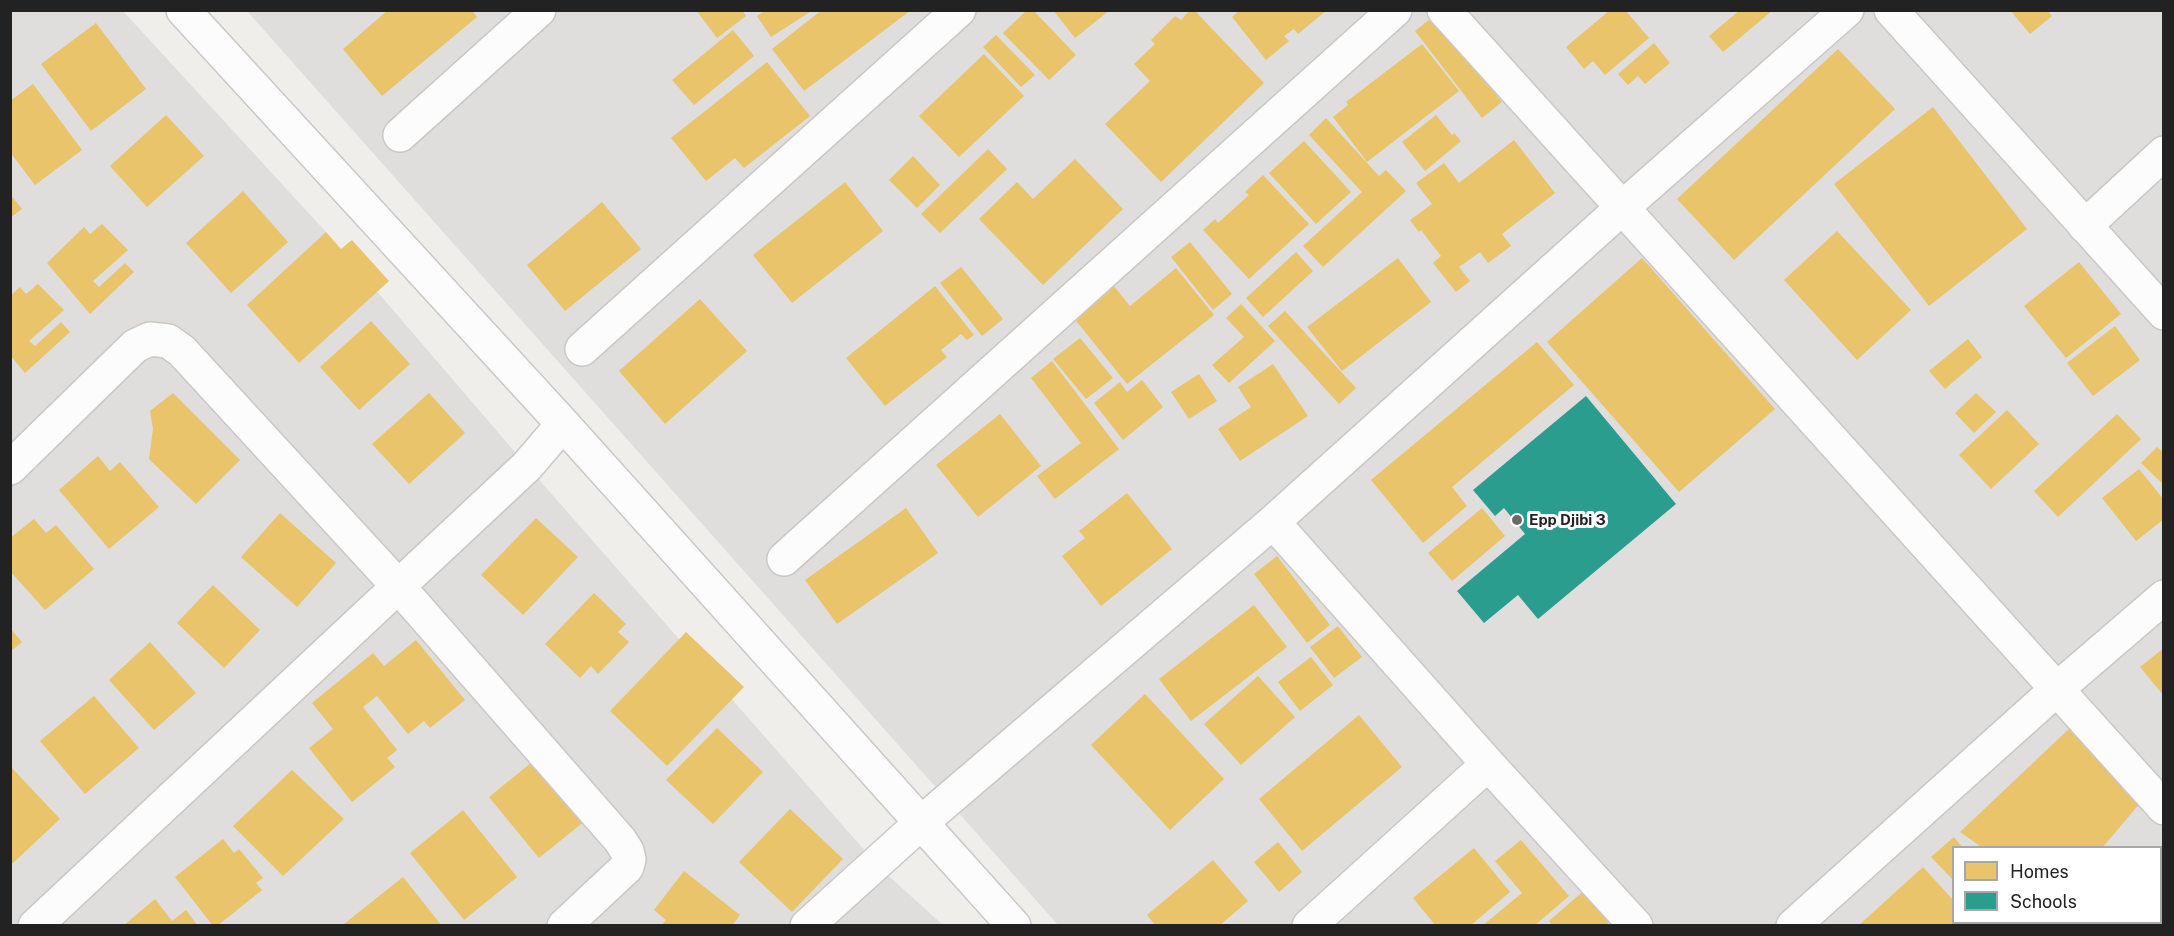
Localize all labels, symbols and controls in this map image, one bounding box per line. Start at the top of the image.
place label: Epp Djibi 3 [1529,511,1606,529]
marker: Epp Djibi 3 [1510,513,1524,527]
legend [1952,846,2162,924]
text: Homes [2010,861,2069,882]
text: Schools [2010,891,2077,912]

